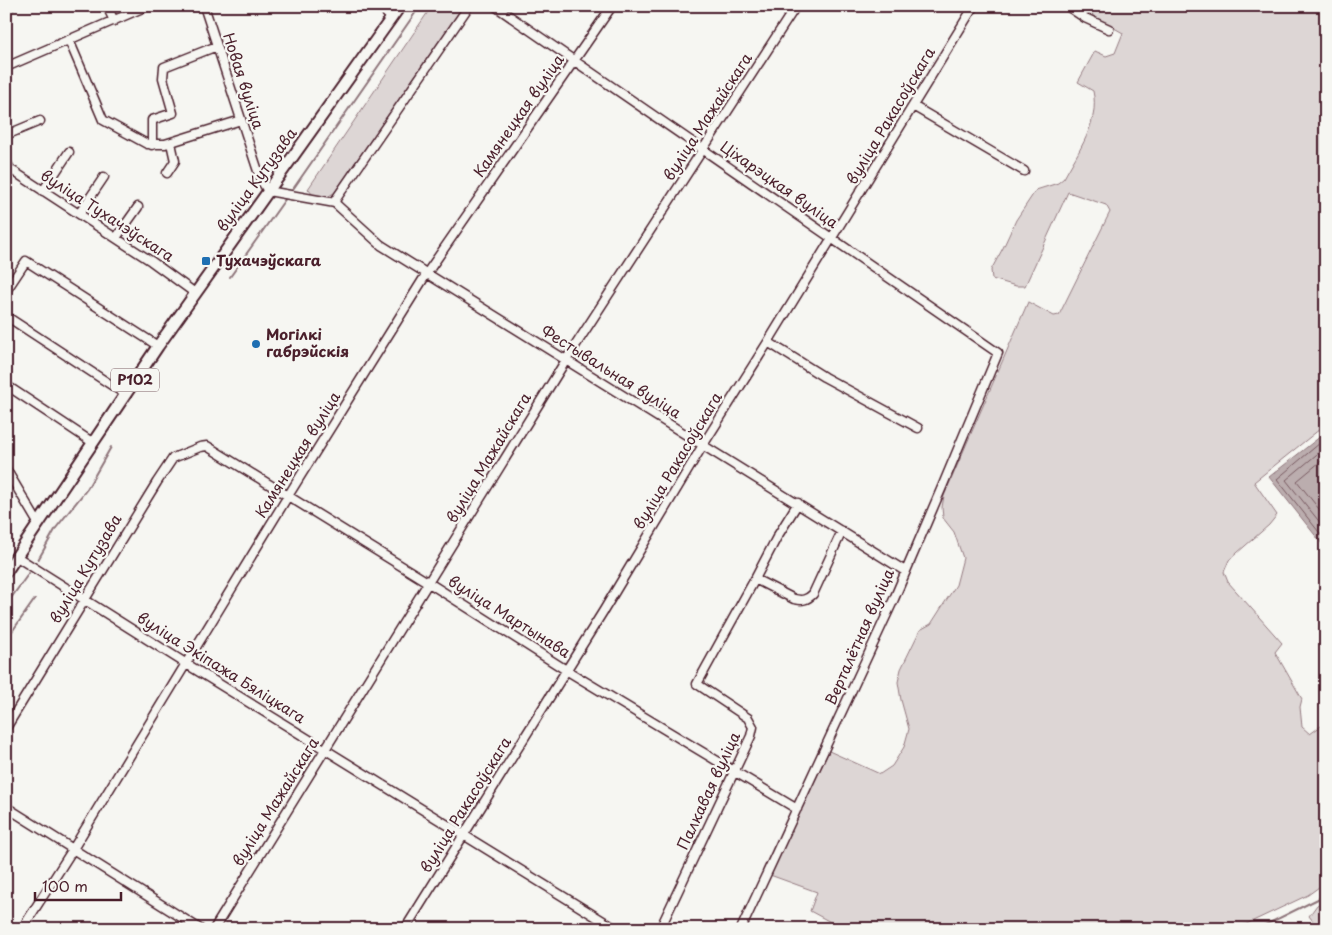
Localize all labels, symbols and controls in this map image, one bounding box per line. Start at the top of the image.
street label: Новая вуліца [218,29,271,133]
street label: вуліца Ракасоўскага [840,42,940,188]
street label: вуліца Мажайскага [657,47,757,185]
street label: Камянецкая вуліца [467,48,569,181]
street label: вуліца Кутузава [210,122,302,236]
street label: Ціхарэцкая вуліца [716,134,844,234]
street label: вуліца Тухачэўскага [36,163,180,267]
place label: Тухачэўскага [216,248,322,271]
marker: Тухачэўскага [200,255,212,267]
street label: Фестывальная вуліца [537,318,687,424]
place label: Могілкі габрэйскія [266,322,349,362]
marker: Могілкі габрэйскія [250,338,262,350]
road number: Р102 [111,368,159,392]
street label: Камянецкая вуліца [248,386,345,522]
street label: вуліца Мажайскага [440,387,536,527]
street label: вуліца Ракасоўскага [627,387,727,533]
street label: вуліца Кутузава [43,509,127,627]
street label: Верталётная вуліца [818,564,899,708]
street label: вуліца Мартынава [444,569,576,663]
street label: вуліца Экіпажа Бяліцкага [133,605,311,728]
street label: Палкавая вуліца [670,727,745,853]
street label: вуліца Ракасоўскага [414,731,516,877]
street label: вуліца Мажайскага [226,732,324,870]
scale bar [35,870,121,902]
text: 100 m [42,874,88,897]

